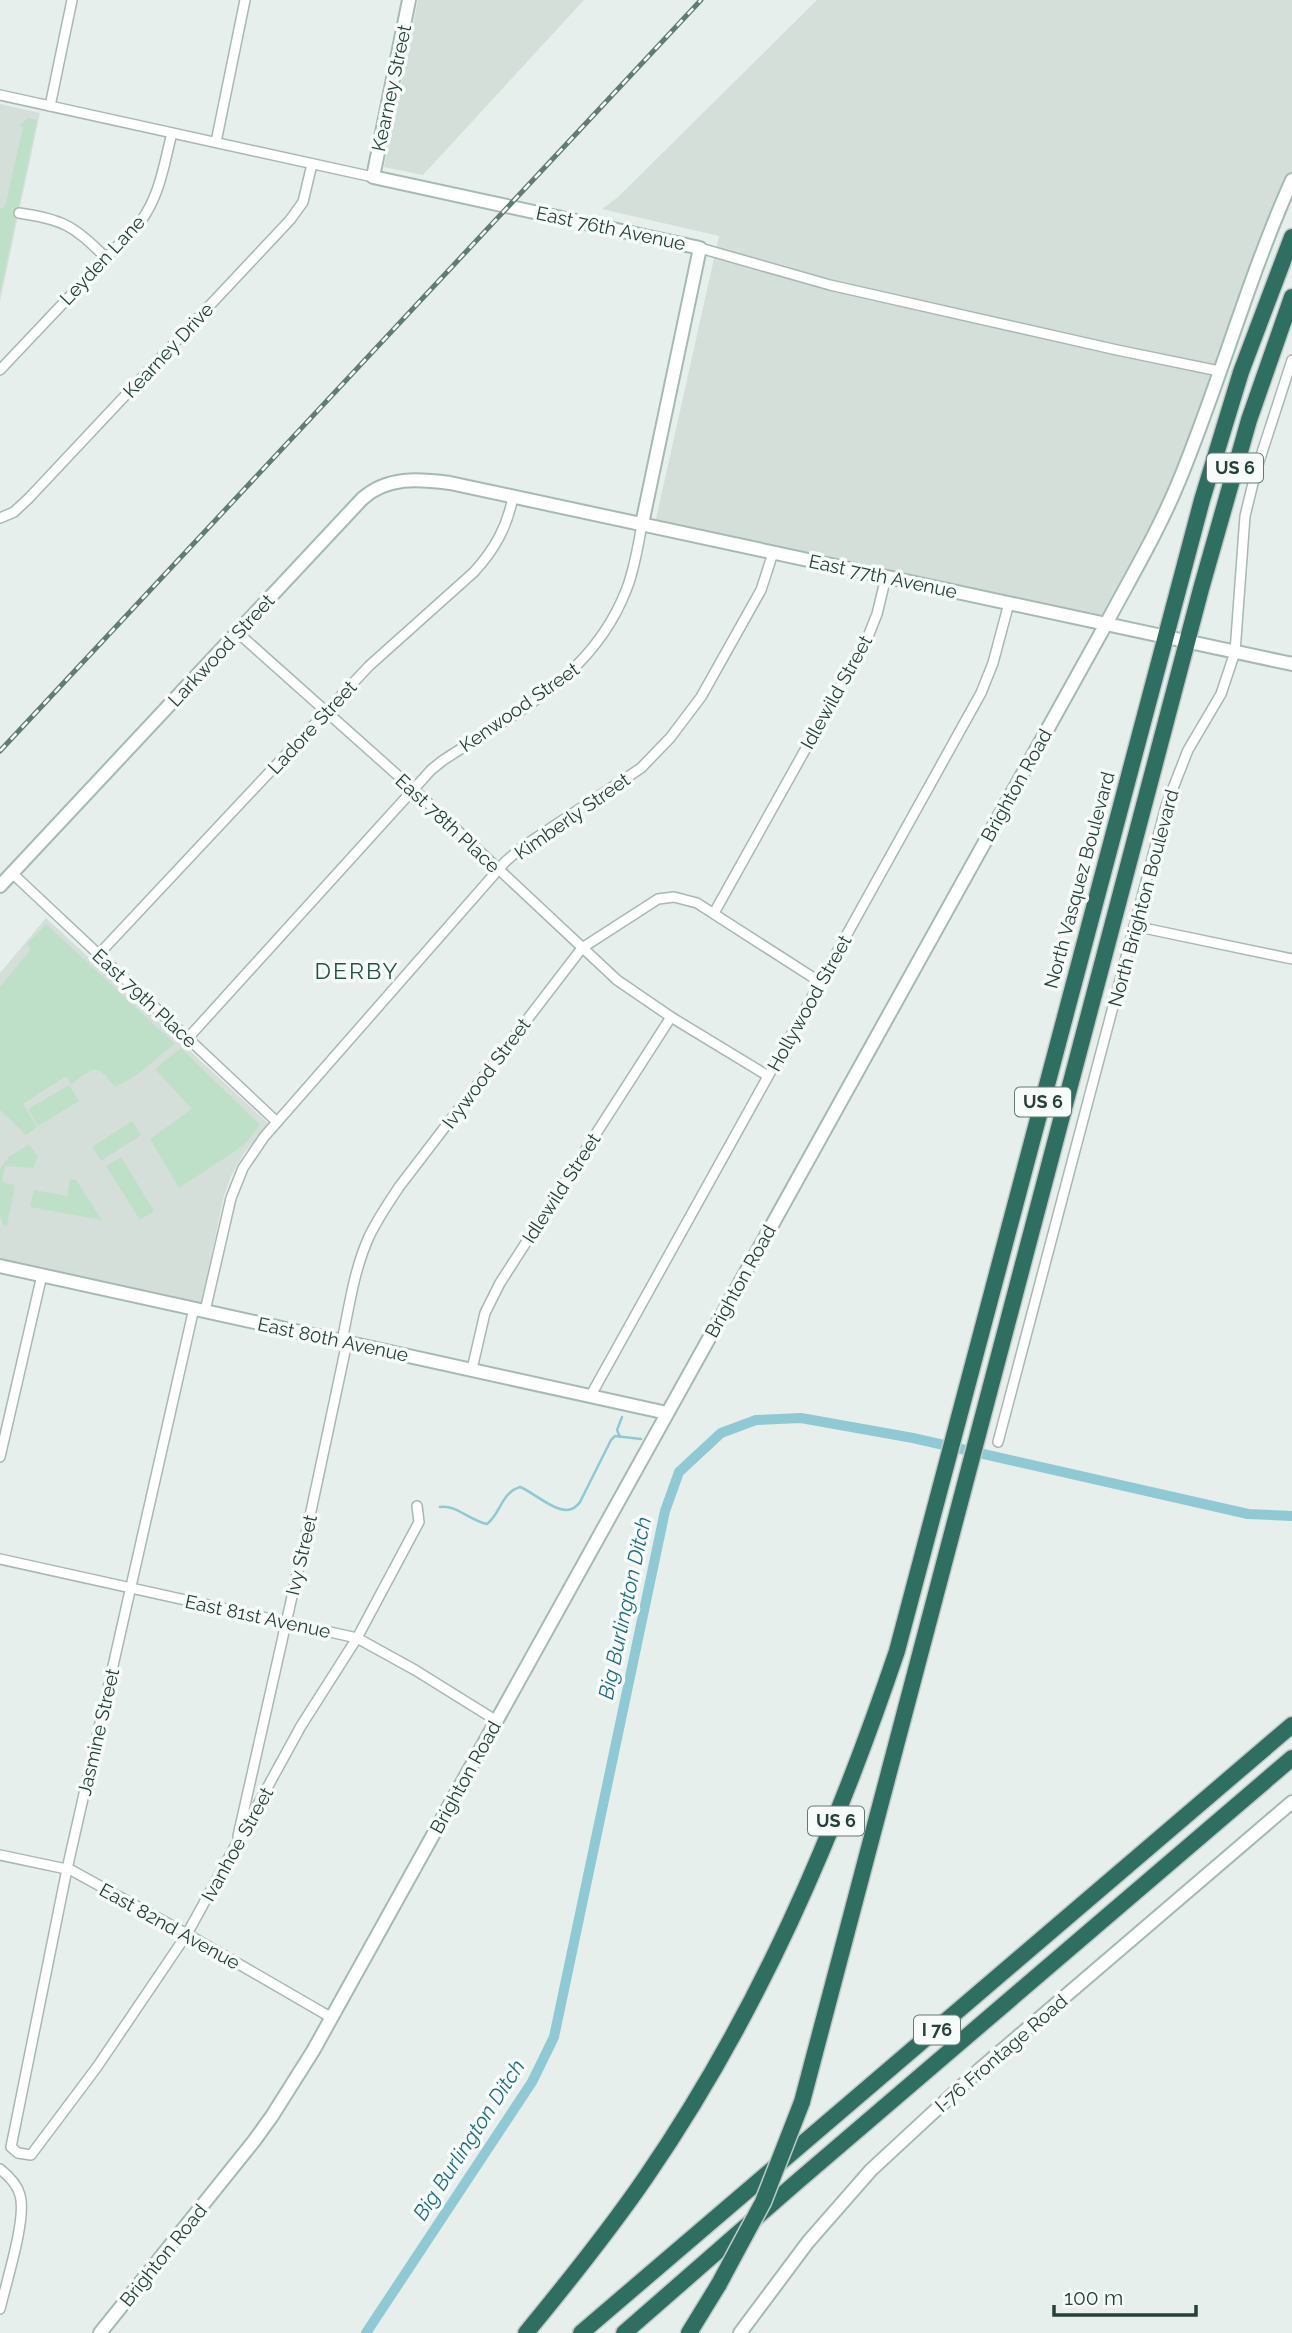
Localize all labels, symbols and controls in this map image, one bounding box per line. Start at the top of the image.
street label: Kearney Street [367,22,415,153]
street label: East 76th Avenue [534,201,688,255]
street label: Leyden Lane [55,211,149,309]
street label: Kearney Drive [118,298,218,402]
road number: US 6 [1207,454,1263,482]
street label: East 77th Avenue [807,550,959,602]
street label: Larkwood Street [163,589,279,711]
street label: Idlewild Street [796,631,877,753]
street label: Kenwood Street [455,657,583,756]
street label: Ladore Street [263,675,361,778]
street label: Brighton Road [976,725,1056,845]
street label: Kimberly Street [510,768,634,864]
street label: East 78th Place [391,769,505,877]
street label: North Vasquez Boulevard [1039,769,1119,991]
street label: North Brighton Boulevard [1103,787,1183,1009]
street label: Hollywood Street [762,930,856,1075]
street label: East 79th Place [88,944,202,1052]
district label: DERBY [314,957,400,984]
street label: Ivywood Street [437,1013,535,1132]
road number: US 6 [1015,1087,1071,1116]
street label: Idlewild Street [517,1128,605,1247]
street label: Brighton Road [700,1221,780,1341]
street label: East 80th Avenue [256,1312,410,1366]
street label: Ivy Street [281,1512,321,1597]
water label: Big Burlington Ditch [593,1514,656,1702]
street label: East 81st Avenue [183,1590,333,1642]
street label: Jasmine Street [73,1666,123,1798]
street label: Brighton Road [425,1717,505,1837]
street label: Ivanhoe Street [197,1783,278,1905]
road number: US 6 [808,1807,864,1836]
street label: East 82nd Avenue [96,1878,244,1974]
street label: I-76 Frontage Road [931,1990,1071,2116]
road number: I 76 [914,2016,960,2044]
water label: Big Burlington Ditch [407,2055,530,2225]
street label: Brighton Road [115,2199,211,2311]
scale bar [1054,2274,1196,2318]
text: 100 m [1064,2285,1123,2310]

